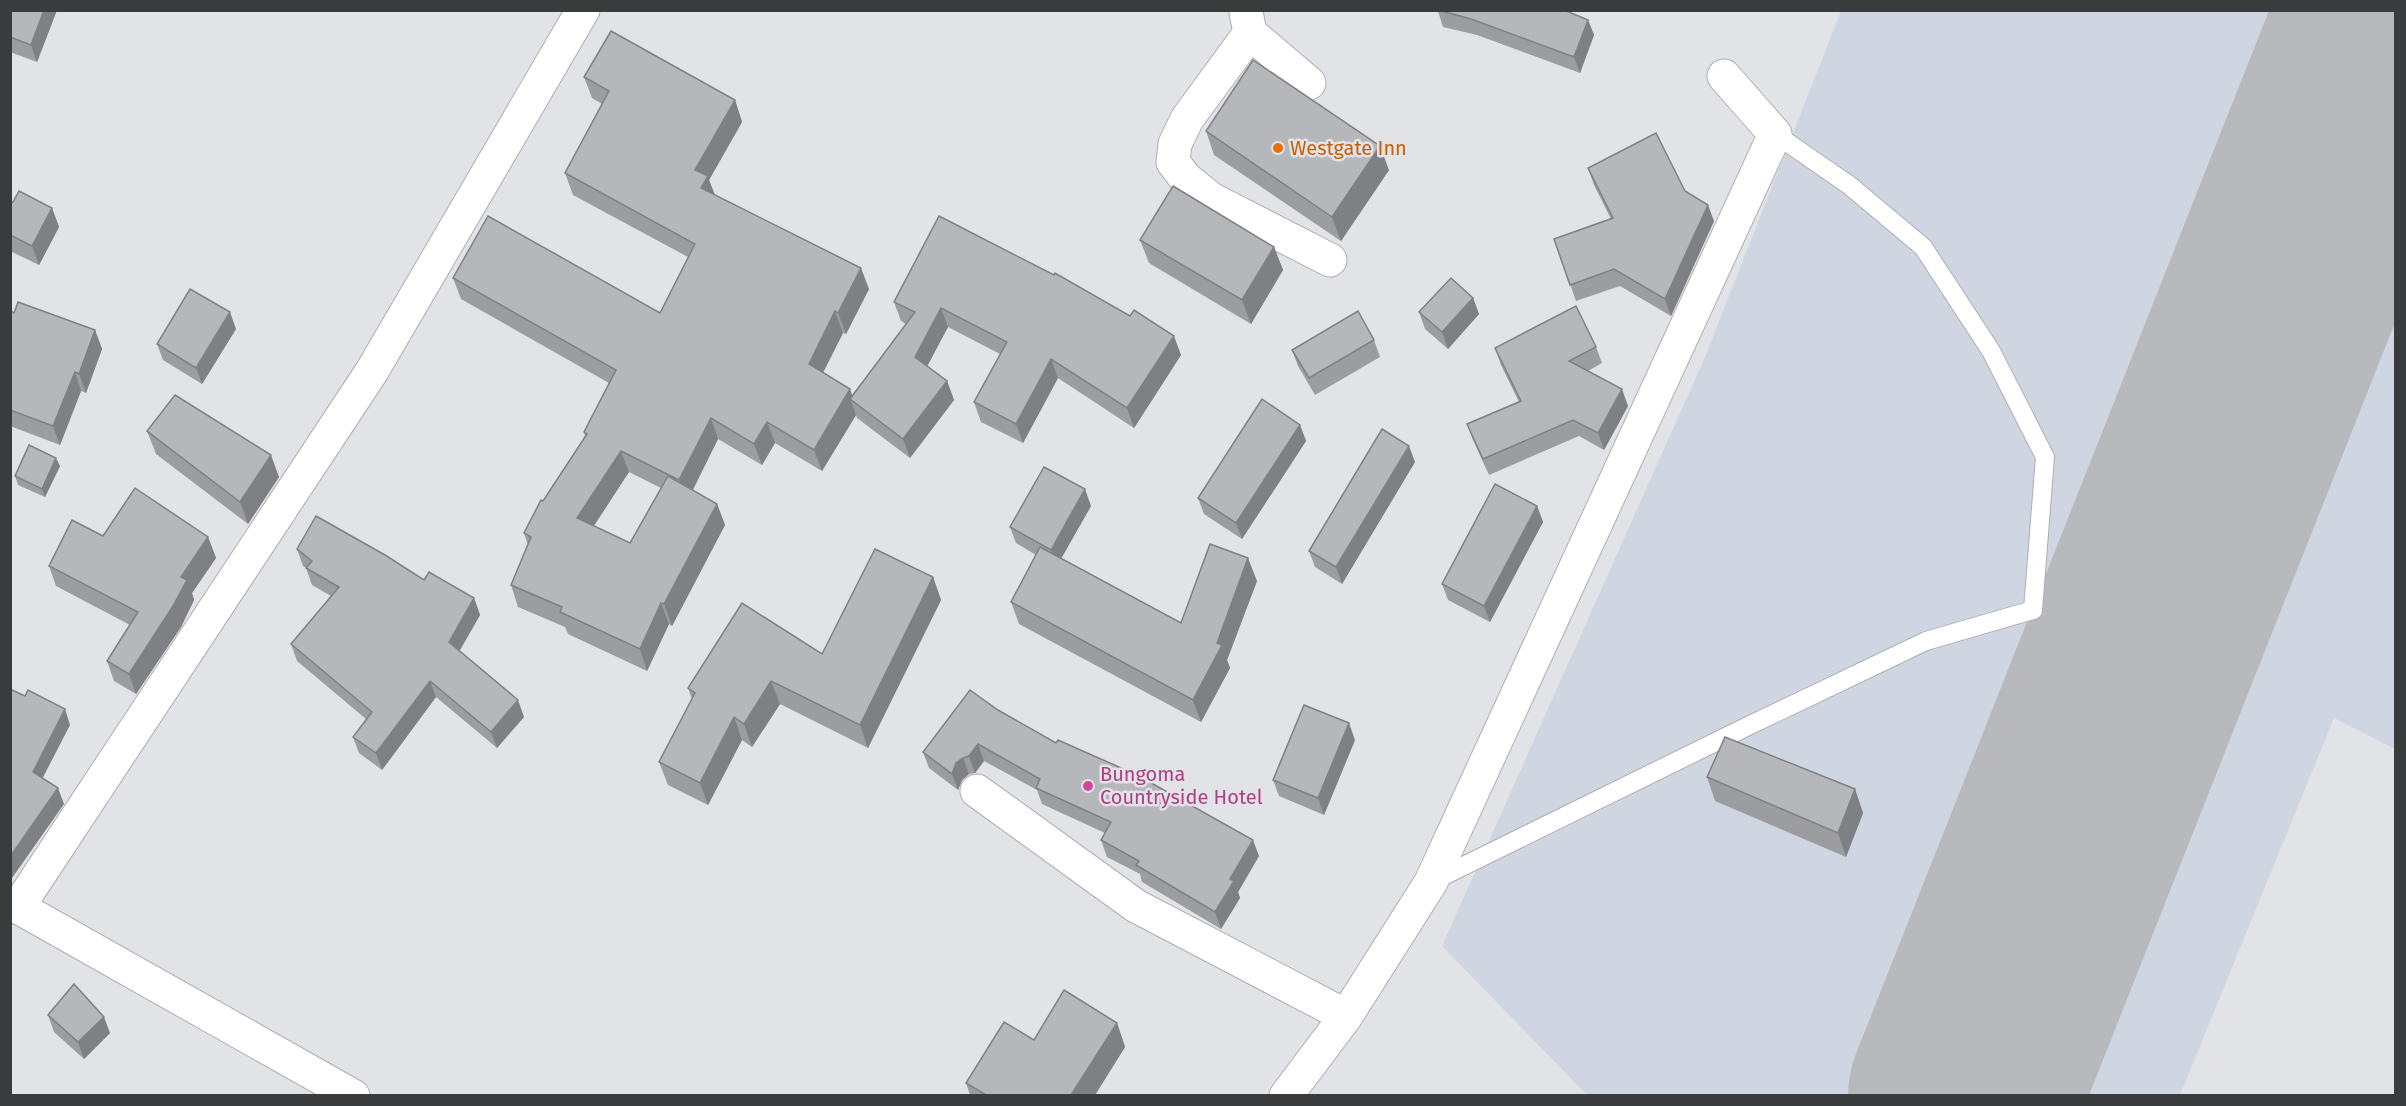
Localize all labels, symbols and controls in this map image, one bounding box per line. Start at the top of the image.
place label: Westgate Inn [1290,136,1407,160]
marker: Westgate Inn [1271,141,1285,155]
place label: Bungoma Countryside Hotel [1100,762,1263,809]
marker: Bungoma Countryside Hotel [1081,779,1095,793]

